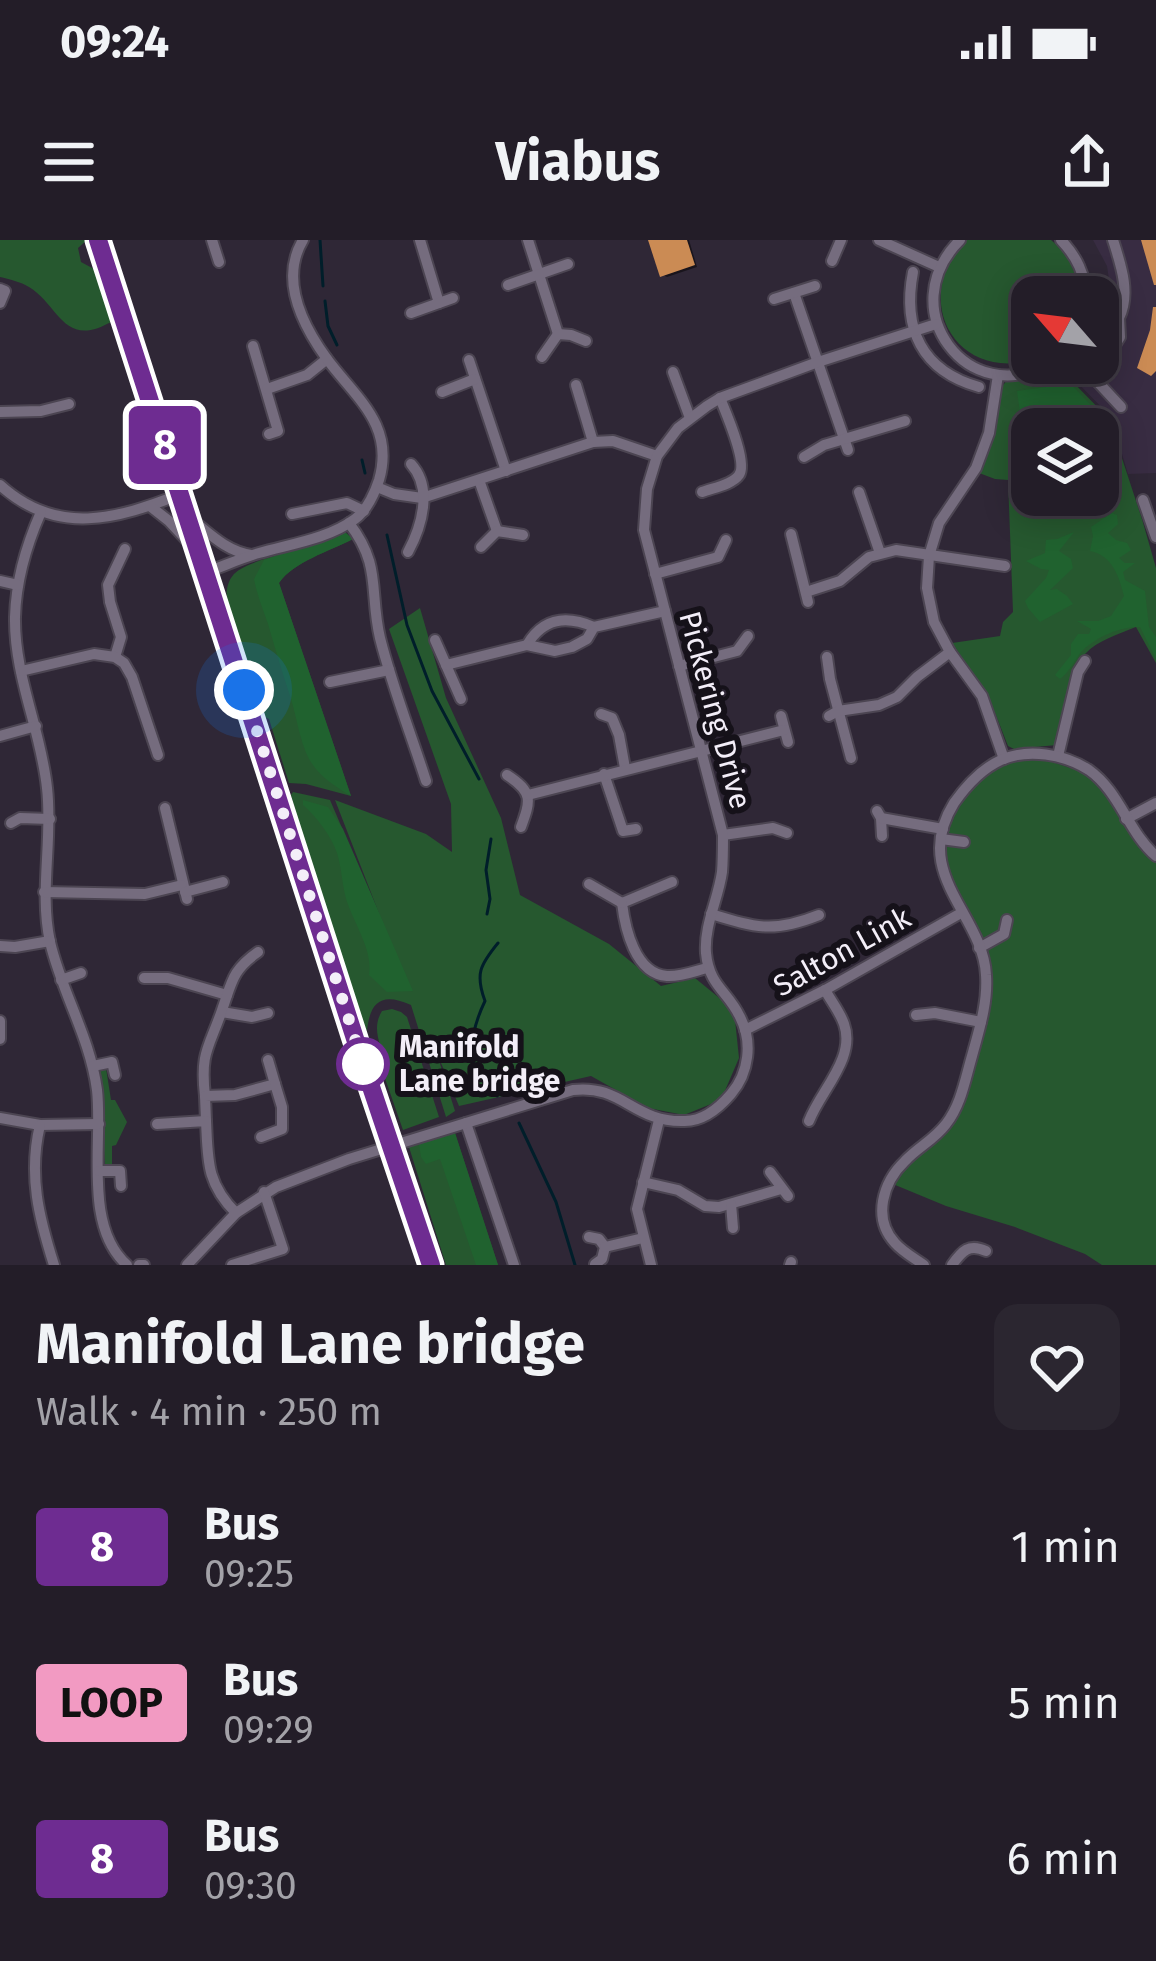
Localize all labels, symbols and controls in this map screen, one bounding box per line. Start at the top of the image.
text: 09:24 [60,15,169,69]
icon: menu [36,129,102,195]
icon: share [1054,129,1120,195]
text: Viabus [496,130,660,194]
north arrow [1011,276,1119,384]
map controls [1011,276,1119,516]
line badge: 8 [126,406,204,484]
button: layers [1011,408,1119,516]
text: 8 [153,420,177,470]
street label: Pickering Drive [671,607,759,813]
your location [214,660,274,720]
street label: Salton Link [767,899,917,1004]
place label: Manifold Lane bridge [399,1029,560,1099]
marker: Manifold Lane bridge [338,1039,388,1089]
button: heart [994,1304,1120,1430]
text: Manifold Lane bridge [36,1310,585,1378]
text: Walk · 4 min · 250 m [36,1389,382,1435]
text: Bus [204,1497,279,1551]
text: 1 min [1011,1520,1120,1574]
text: 8 [90,1522,114,1572]
text: 09:25 [204,1551,294,1597]
text: Bus [223,1653,298,1707]
text: 5 min [1008,1676,1120,1730]
text: LOOP [60,1678,163,1728]
text: 09:29 [223,1707,314,1753]
text: Bus [204,1809,279,1863]
text: 6 min [1006,1832,1120,1886]
text: 8 [90,1834,114,1884]
text: 09:30 [204,1863,297,1909]

